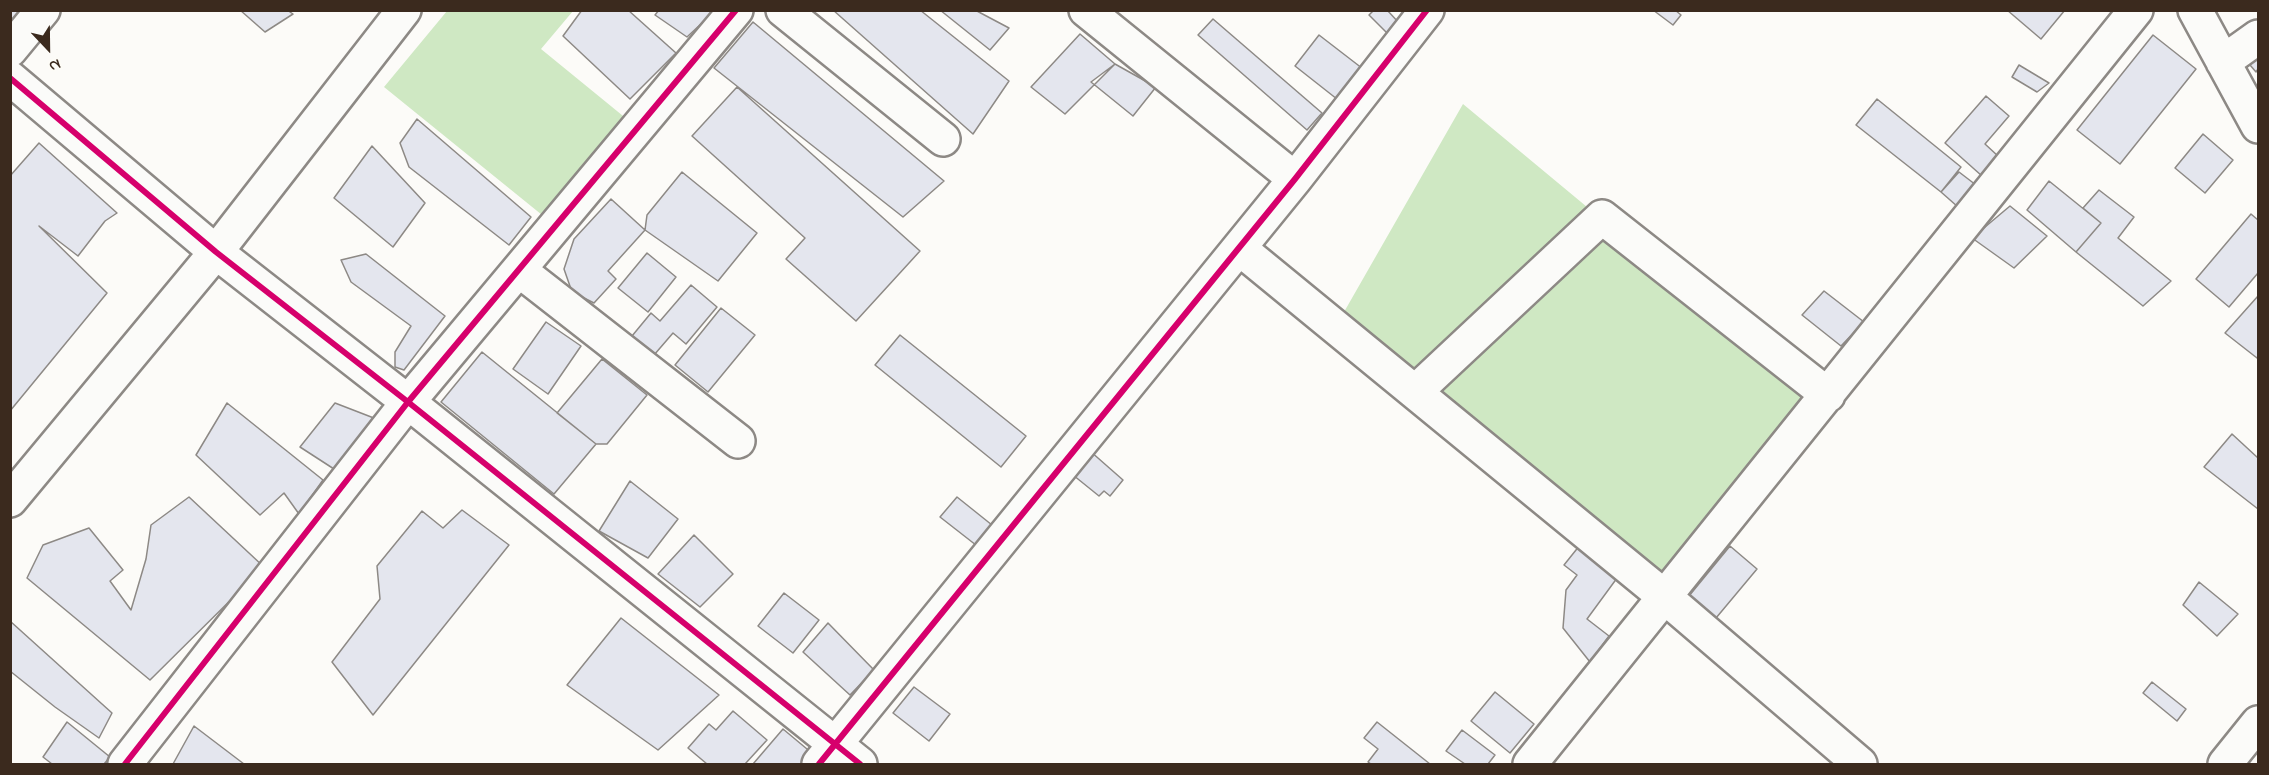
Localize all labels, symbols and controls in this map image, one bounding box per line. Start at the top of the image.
north arrow [18,18,78,78]
text: N [45,52,64,78]

